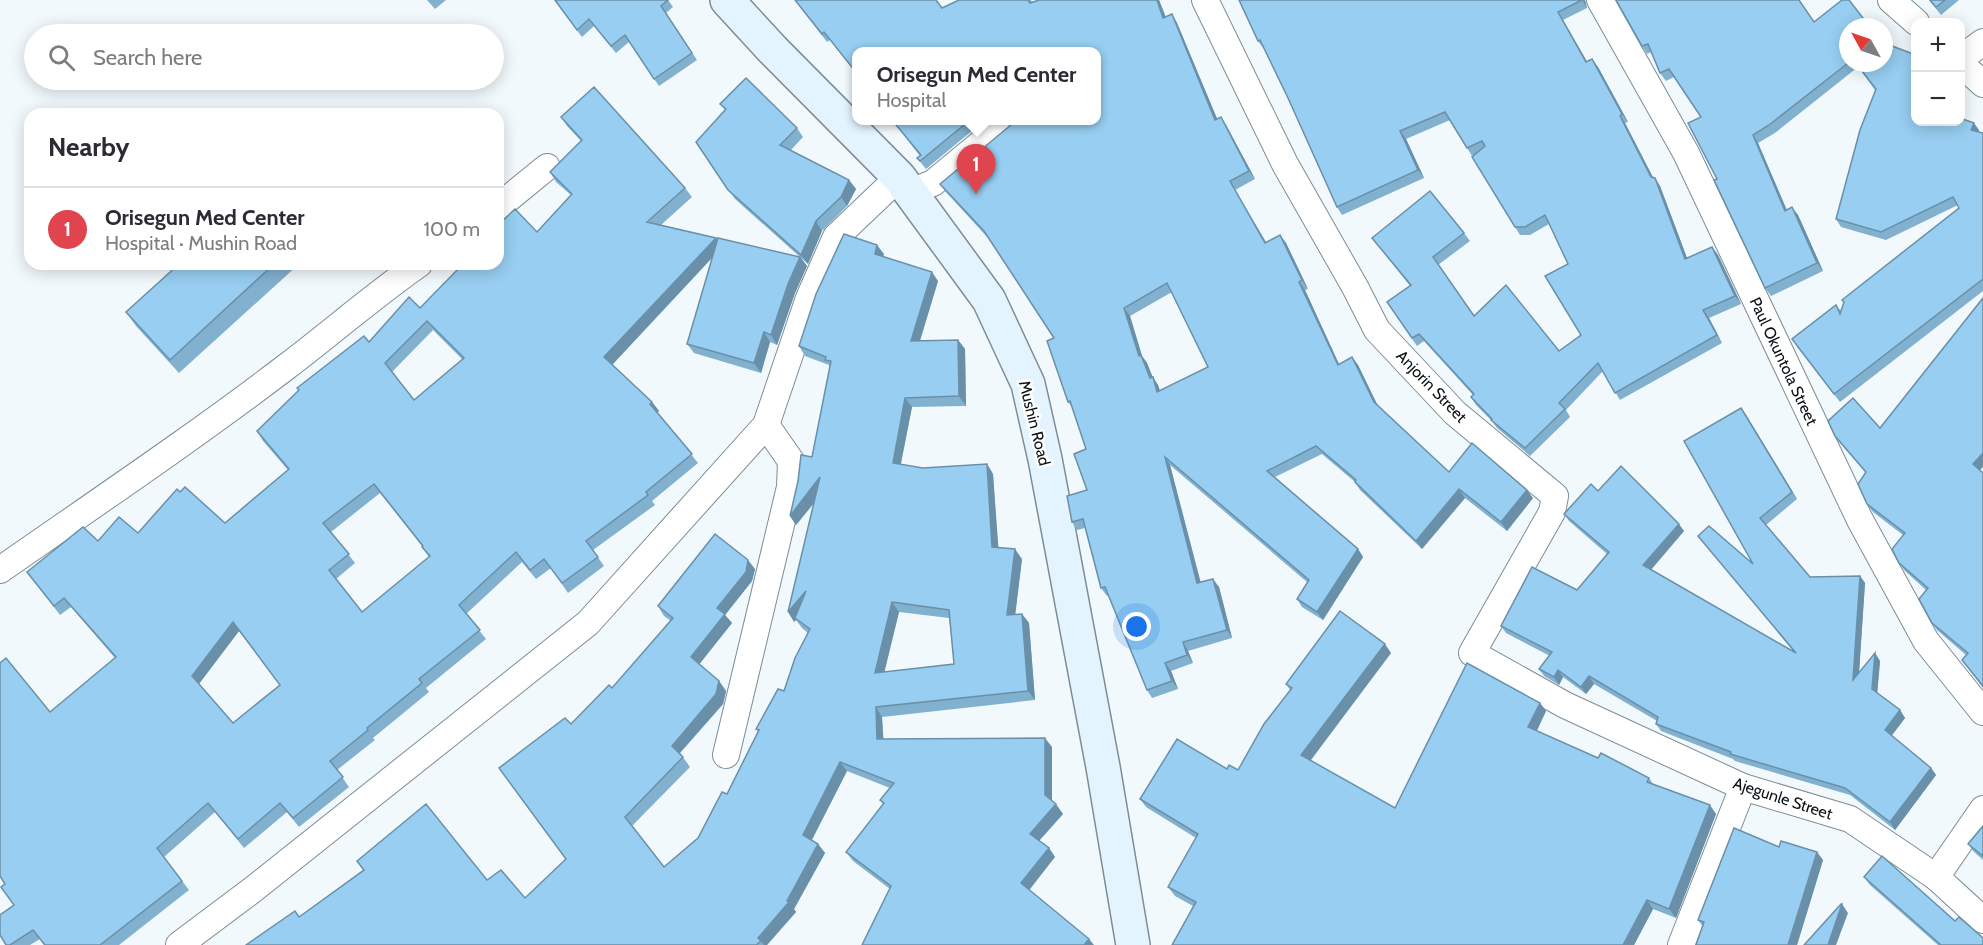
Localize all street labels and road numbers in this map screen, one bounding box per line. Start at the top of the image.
street label: Paul Okuntola Street [1746,294,1822,429]
street label: Anjorin Street [1392,346,1471,427]
street label: Mushin Road [1015,379,1054,468]
street label: Ajegunle Street [1731,773,1836,824]

